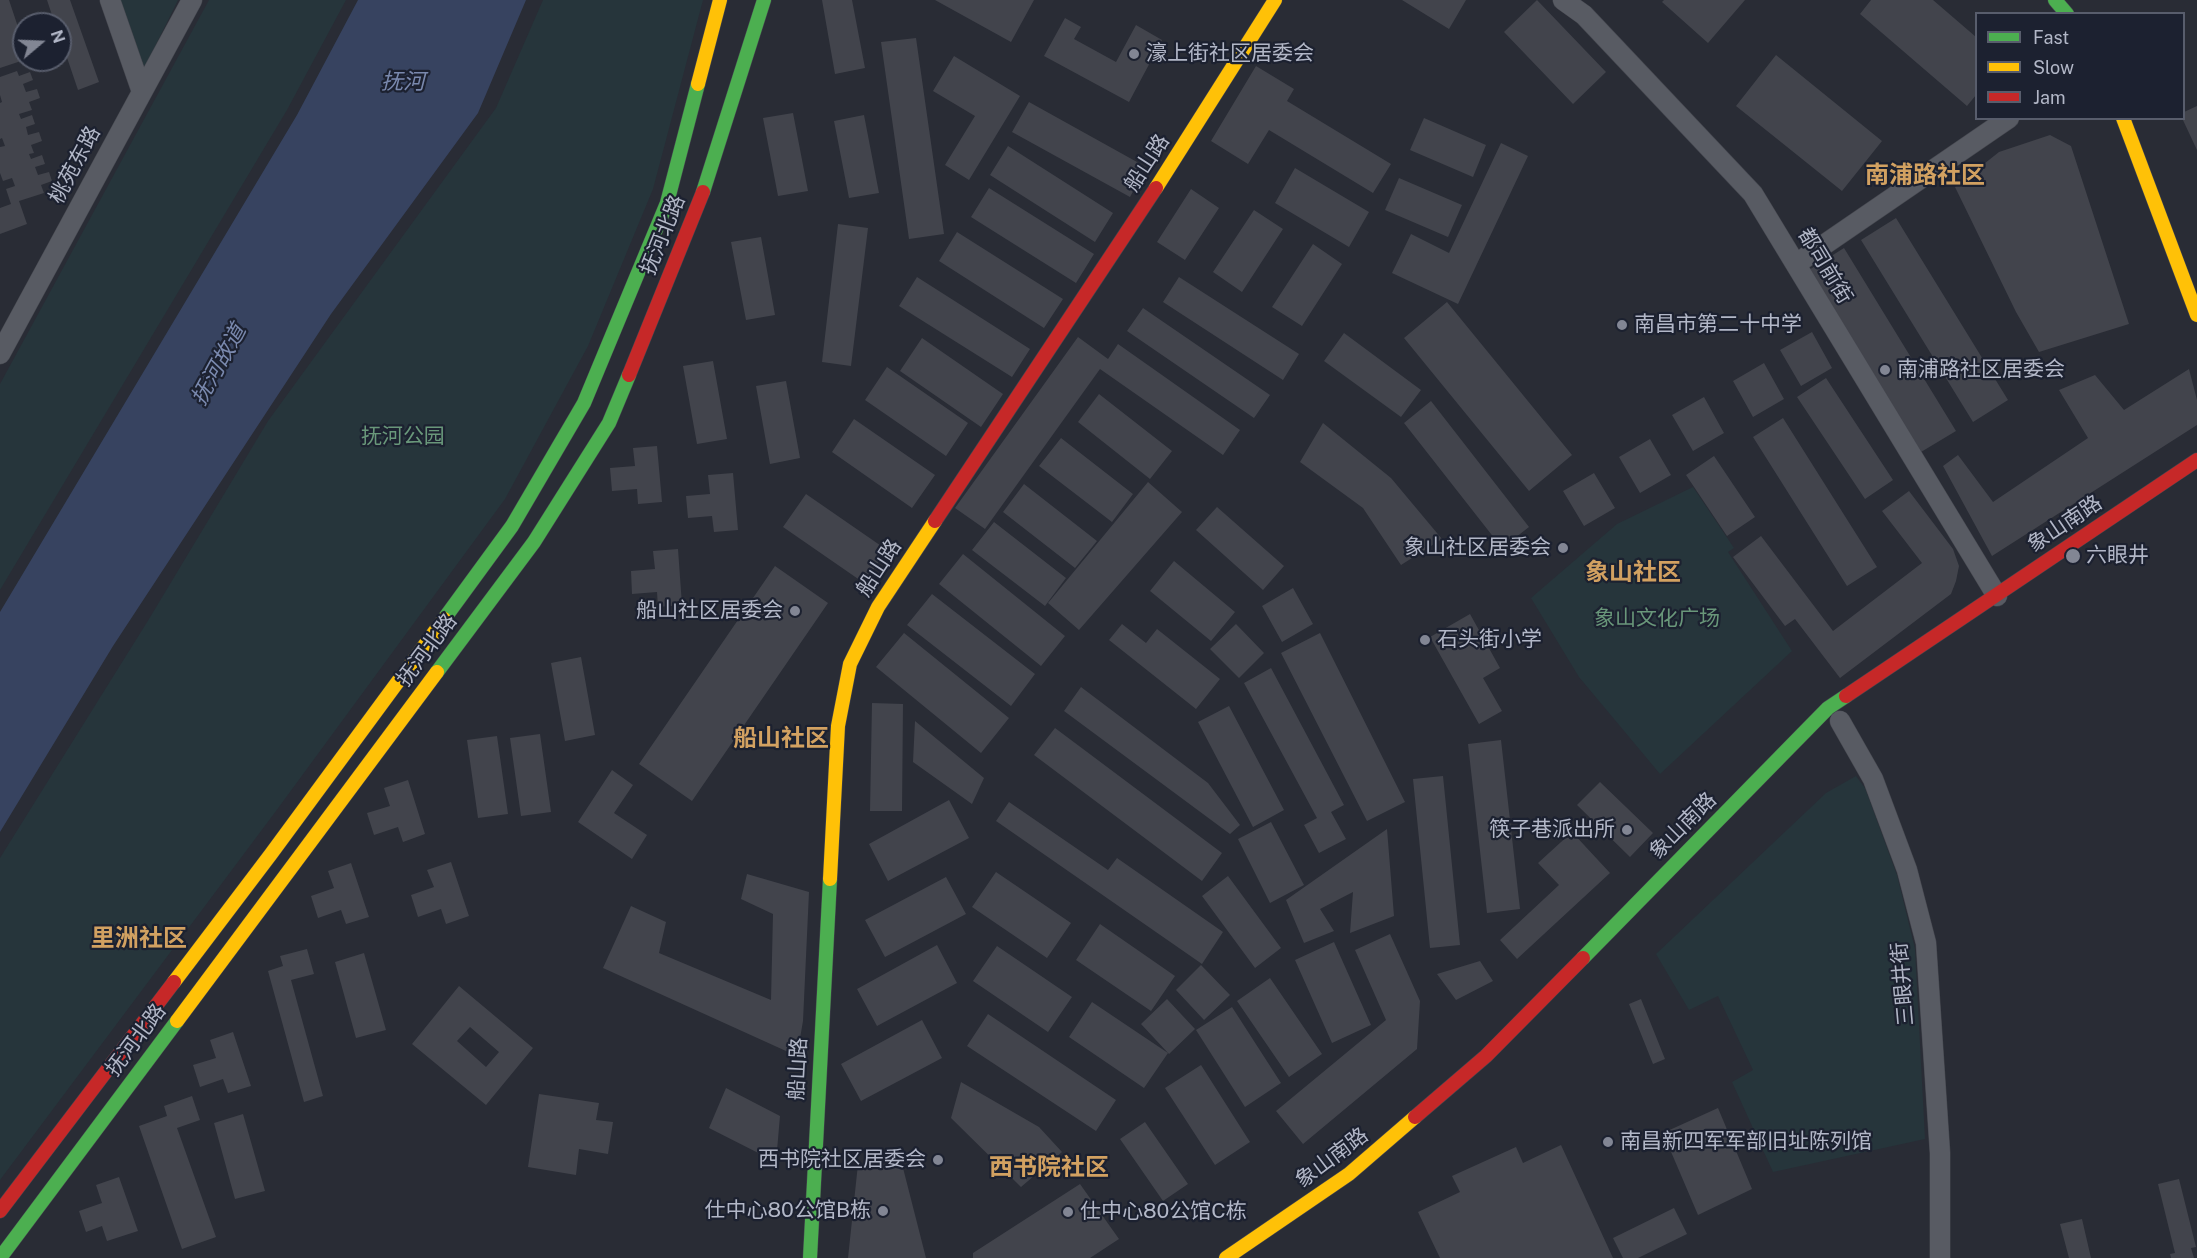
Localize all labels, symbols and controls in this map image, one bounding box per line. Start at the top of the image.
north arrow [12,12,72,72]
legend [1975,12,2185,120]
text: Fast [2033,27,2069,48]
text: N [47,28,69,46]
place label: 濠上街社区居委会 [1146,41,1314,67]
marker: 濠上街社区居委会 [1127,47,1141,61]
text: Slow [2033,57,2074,78]
water label: 抚河 [381,69,425,95]
text: Jam [2033,87,2066,108]
street label: 桃苑东路 [44,122,106,208]
street label: 船山路 [1119,130,1175,196]
district label: 南浦路社区 [1865,162,1985,190]
street label: 抚河北路 [636,191,690,279]
street label: 都司前街 [1793,224,1857,308]
place label: 南昌市第二十中学 [1634,312,1802,338]
marker: 南昌市第二十中学 [1615,318,1629,332]
water label: 抚河故道 [186,320,252,410]
place label: 南浦路社区居委会 [1897,357,2065,383]
marker: 南浦路社区居委会 [1878,363,1892,377]
park label: 抚河公园 [361,424,445,450]
street label: 象山南路 [2023,490,2107,558]
street label: 船山路 [851,535,907,601]
place label: 象山社区居委会 [1404,535,1551,561]
marker: 象山社区居委会 [1556,541,1570,555]
place label: 六眼井 [2086,543,2149,569]
marker: 六眼井 [2064,547,2082,565]
district label: 象山社区 [1585,559,1681,587]
place label: 船山社区居委会 [636,598,783,624]
marker: 船山社区居委会 [788,604,802,618]
park label: 象山文化广场 [1594,606,1720,632]
street label: 抚河北路 [392,609,462,691]
place label: 石头街小学 [1437,627,1542,653]
marker: 石头街小学 [1418,633,1432,647]
district label: 船山社区 [733,725,829,753]
street label: 象山南路 [1644,787,1722,865]
place label: 筷子巷派出所 [1489,817,1615,843]
marker: 筷子巷派出所 [1620,823,1634,837]
district label: 里洲社区 [91,925,187,953]
street label: 三眼井街 [1887,941,1919,1027]
street label: 抚河北路 [101,999,171,1081]
street label: 船山路 [784,1037,812,1101]
street label: 象山南路 [1291,1123,1373,1193]
place label: 南昌新四军军部旧址陈列馆 [1620,1129,1872,1155]
marker: 南昌新四军军部旧址陈列馆 [1601,1135,1615,1149]
place label: 西书院社区居委会 [758,1147,926,1173]
marker: 西书院社区居委会 [931,1153,945,1167]
district label: 西书院社区 [989,1154,1109,1182]
place label: 仕中心80公馆B栋 [705,1198,871,1224]
place label: 仕中心80公馆C栋 [1080,1199,1247,1225]
marker: 仕中心80公馆B栋 [876,1204,890,1218]
marker: 仕中心80公馆C栋 [1061,1205,1075,1219]

